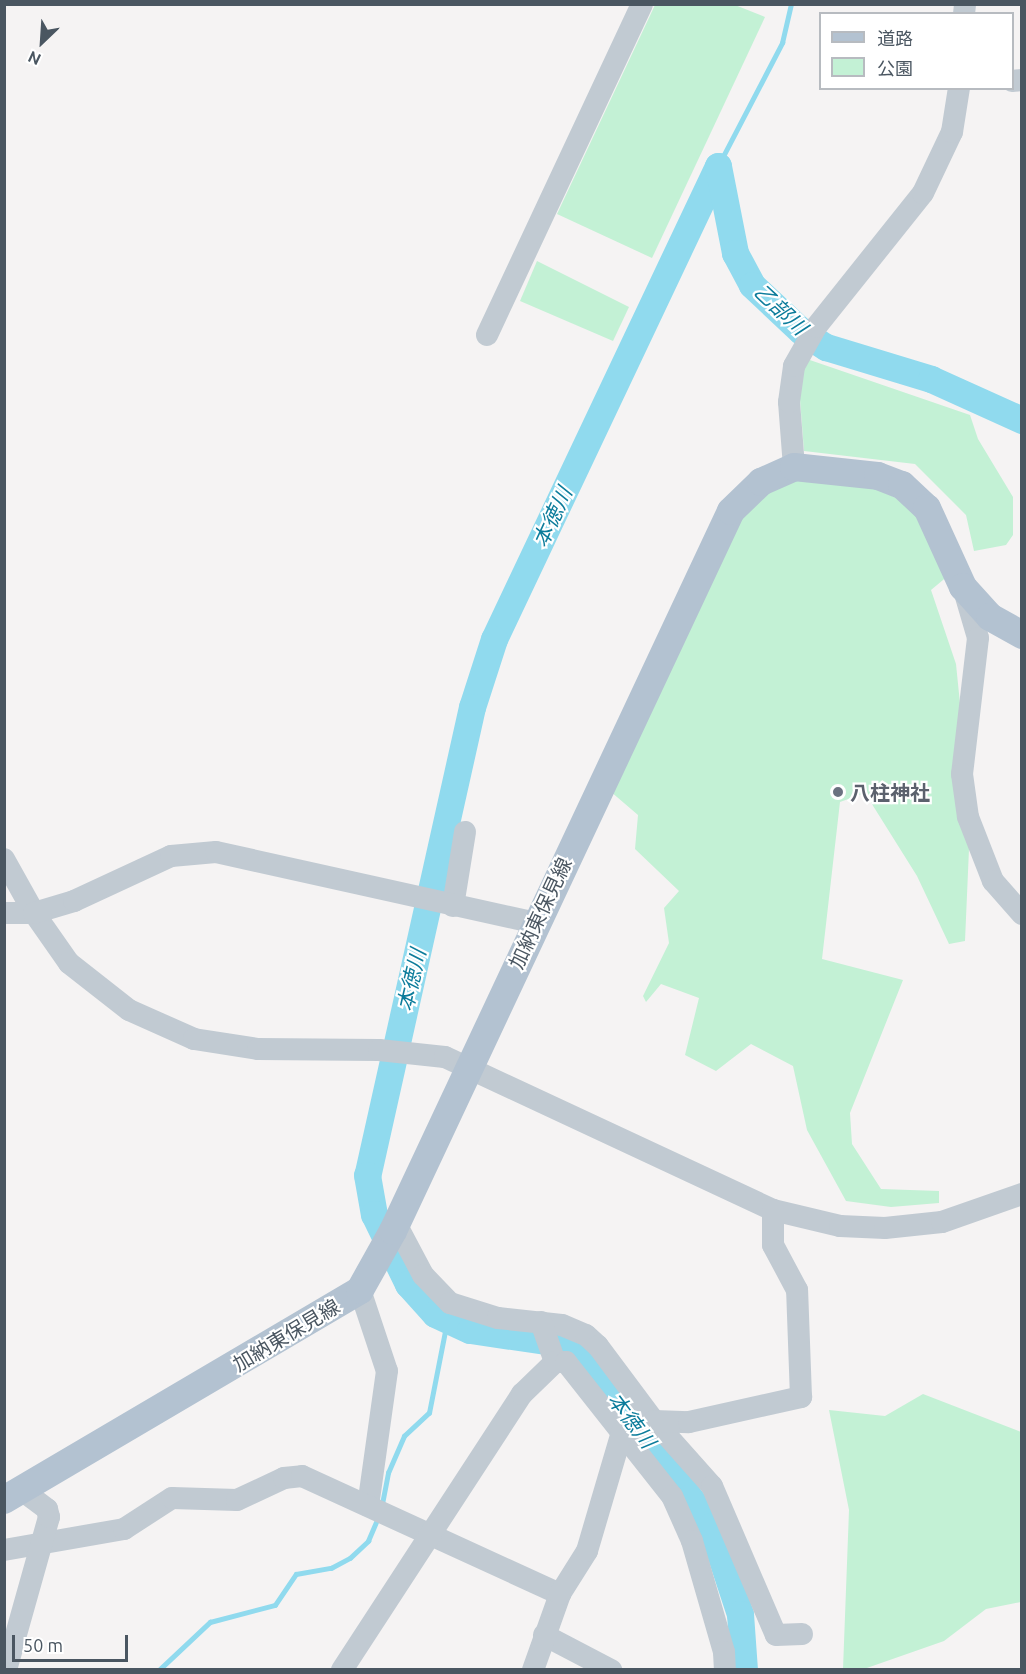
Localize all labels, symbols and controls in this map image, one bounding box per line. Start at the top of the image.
north arrow [12,12,72,72]
legend [819,12,1014,90]
text: 道路 [877,28,913,48]
text: N [25,48,44,69]
text: 公園 [877,58,913,78]
water label: 乙部川 [749,278,813,340]
water label: 本徳川 [527,483,577,551]
place label: 八柱神社 [850,780,930,804]
marker: 八柱神社 [831,785,845,799]
street label: 加納東保見線 [504,854,576,972]
water label: 本徳川 [392,946,430,1014]
street label: 加納東保見線 [228,1294,344,1376]
water label: 本徳川 [603,1387,661,1453]
scale bar [15,1623,130,1661]
text: 50 m [23,1635,63,1655]

